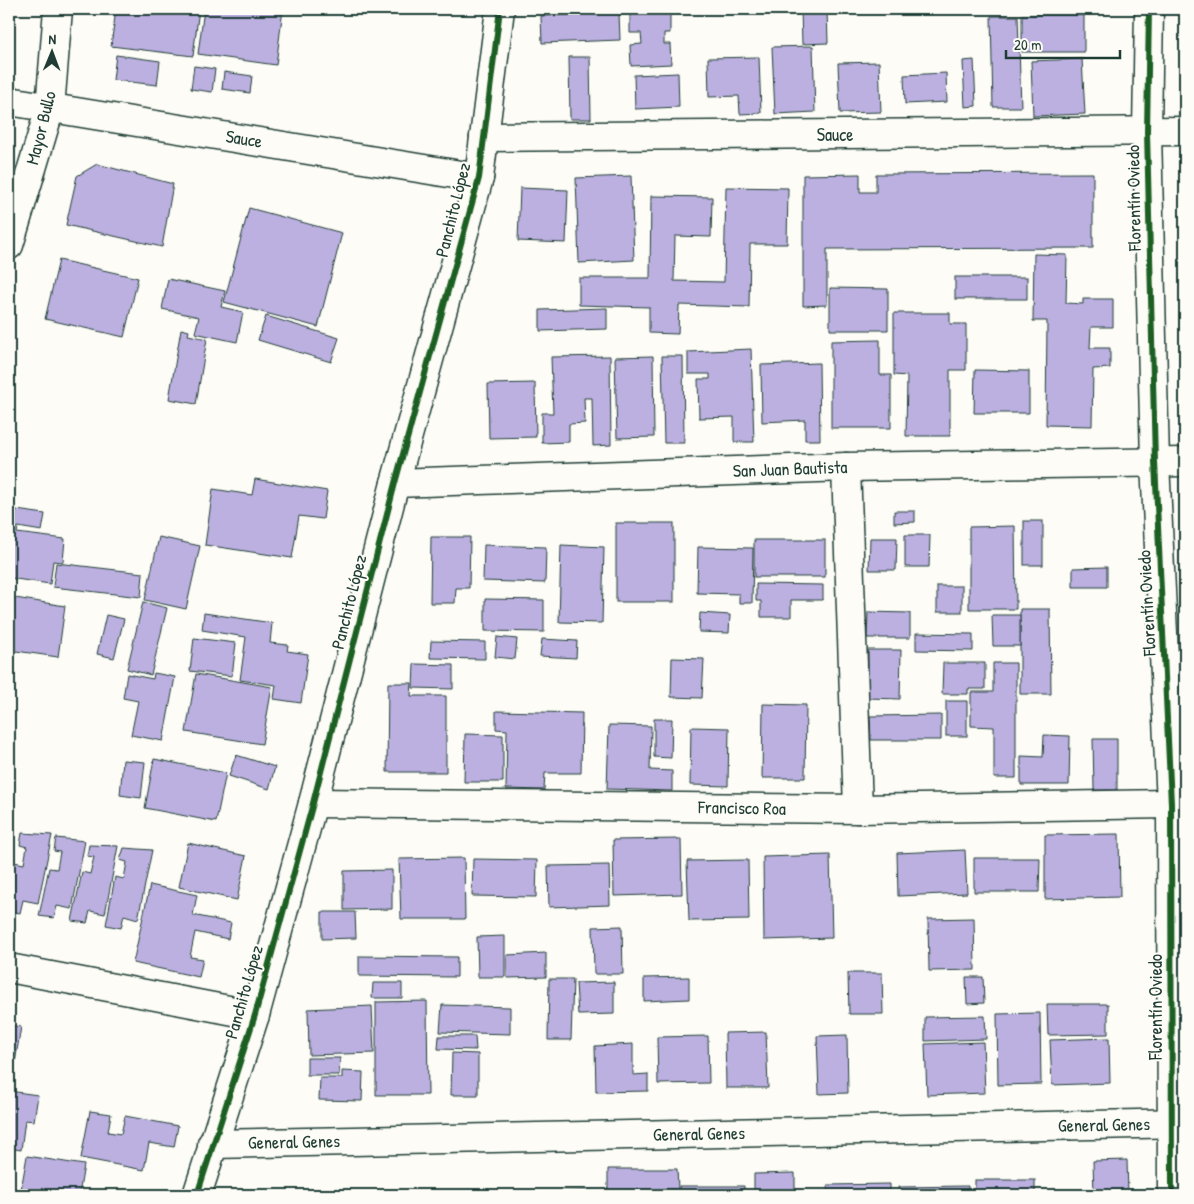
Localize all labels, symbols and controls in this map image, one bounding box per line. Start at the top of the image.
north arrow [28,28,78,78]
scale bar [1006,28,1120,60]
text: N [48,29,57,48]
text: 20 m [1014,34,1041,55]
street label: Mayor Bullo [19,88,62,167]
street label: Sauce [817,122,853,147]
street label: Sauce [224,123,264,154]
street label: Florentín Oviedo [1120,145,1147,252]
street label: Panchito López [429,160,476,260]
street label: San Juan Bautista [732,454,848,483]
street label: Florentín Oviedo [1131,549,1162,658]
street label: Panchito López [325,552,372,652]
street label: Francisco Roa [697,794,786,821]
street label: Panchito López [218,942,269,1042]
street label: Florentín Oviedo [1143,954,1168,1061]
street label: General Genes [1058,1111,1150,1138]
street label: General Genes [653,1120,745,1147]
street label: General Genes [248,1128,340,1155]

